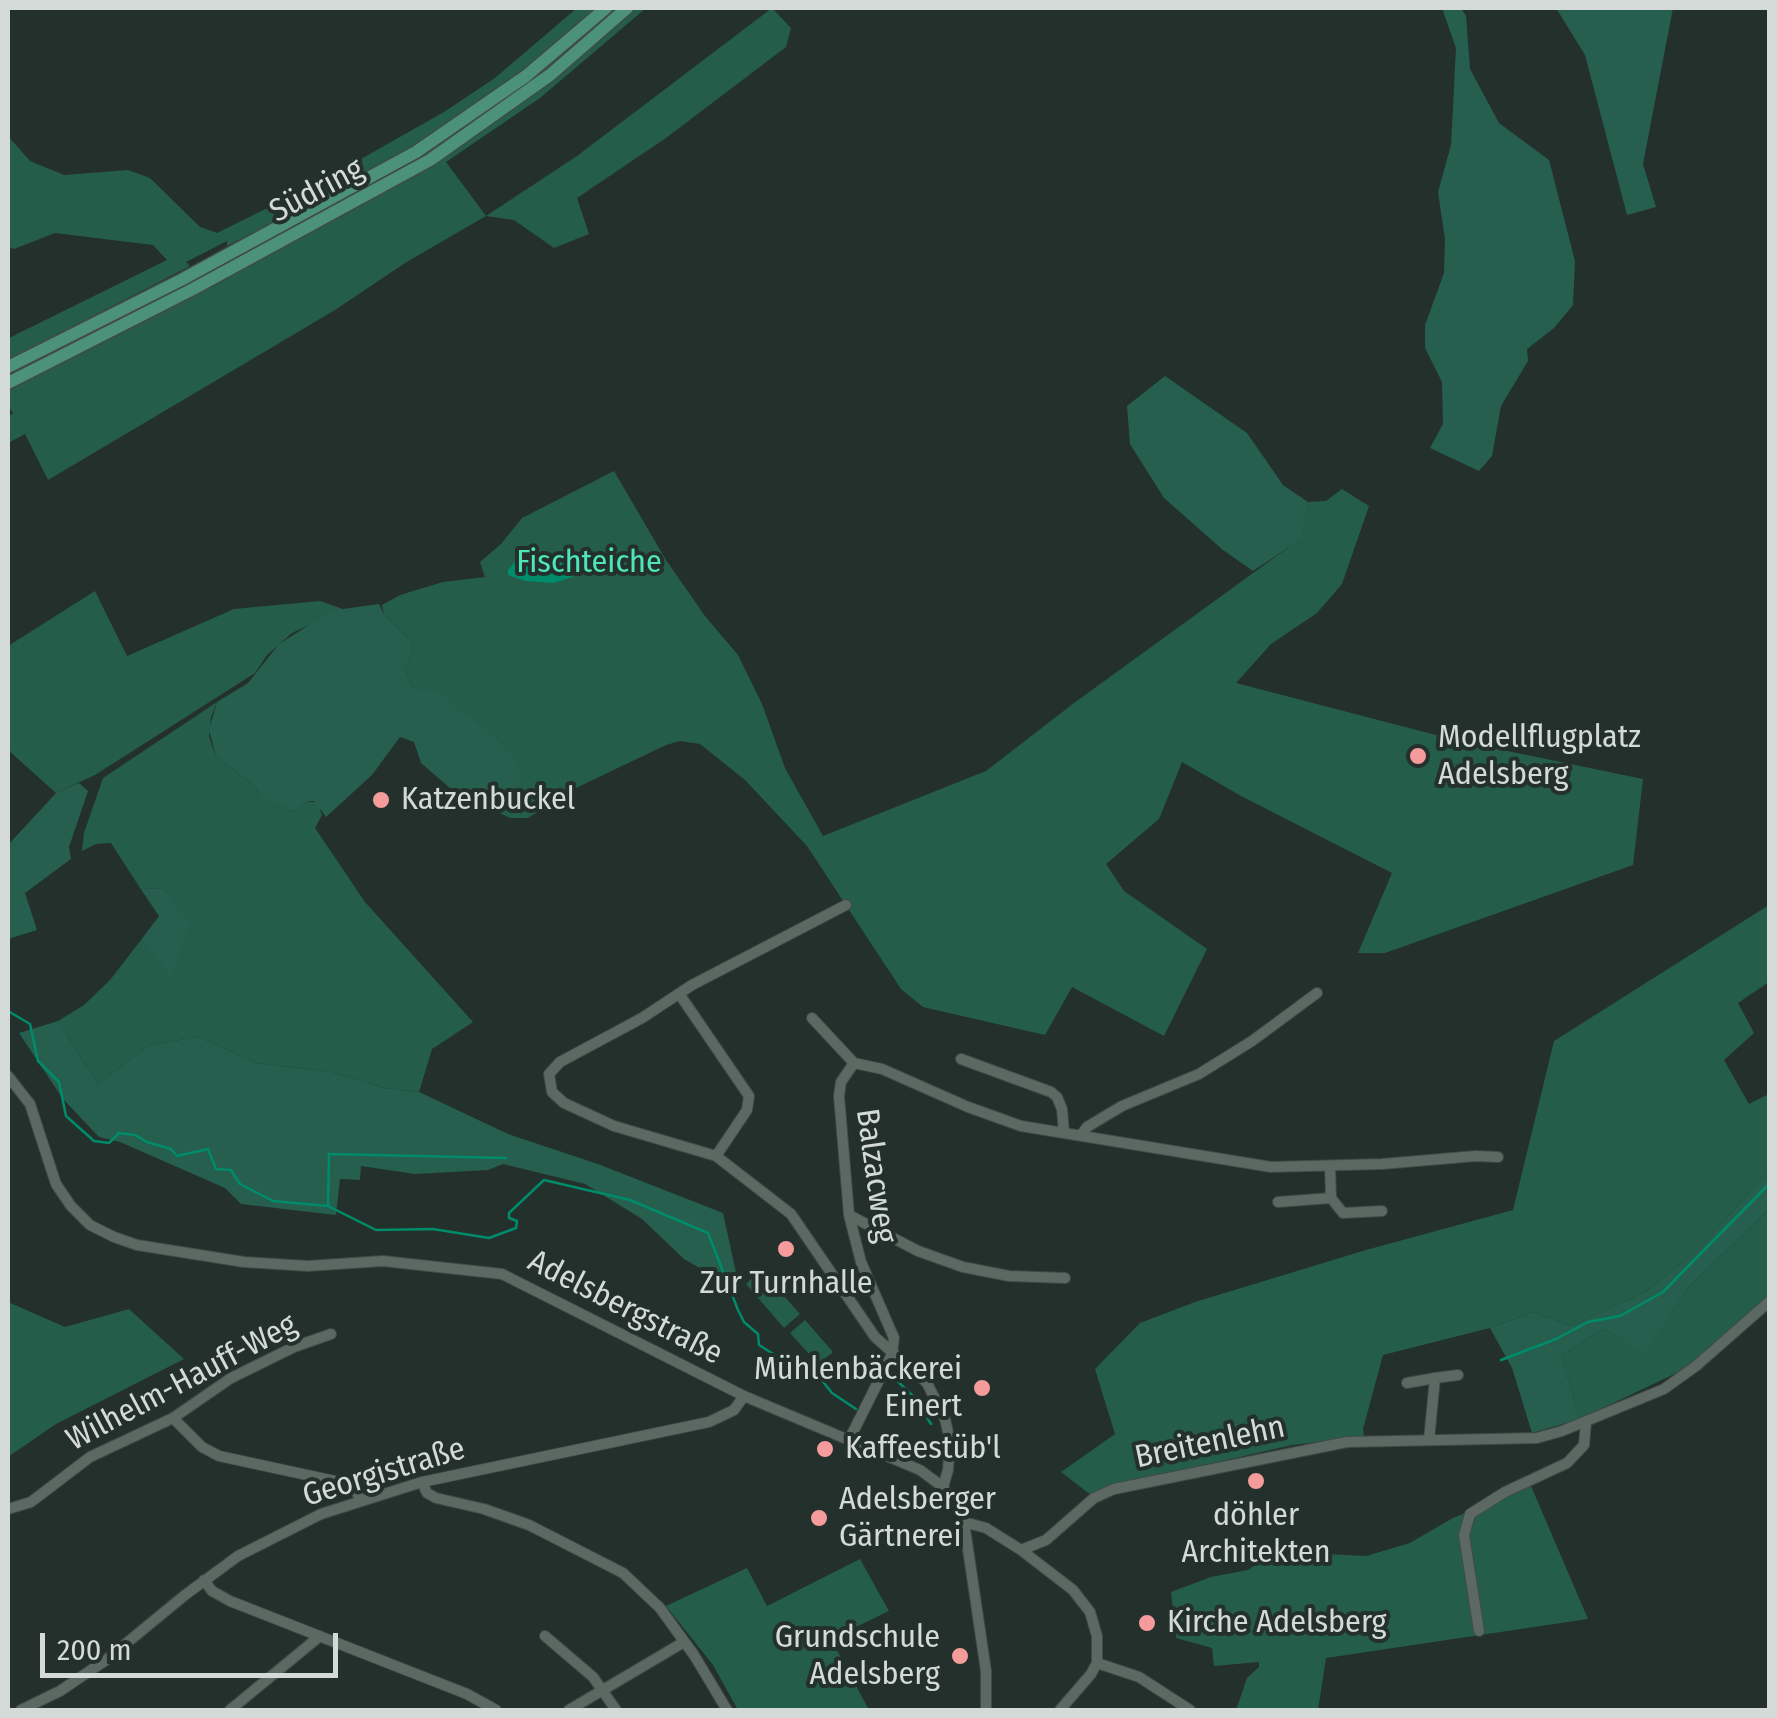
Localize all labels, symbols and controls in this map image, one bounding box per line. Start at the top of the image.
street label: Südring [263,150,371,232]
park label: Fischteiche [516,544,662,582]
place label: Modellflugplatz Adelsberg [1438,719,1641,794]
marker: Modellflugplatz Adelsberg [1407,745,1429,767]
place label: Katzenbuckel [401,781,575,819]
marker: Katzenbuckel [370,789,392,811]
street label: Balzacweg [847,1106,903,1246]
marker: Zur Turnhalle [775,1238,797,1260]
street label: Adelsbergstraße [521,1243,729,1373]
place label: Zur Turnhalle [700,1265,872,1303]
street label: Wilhelm-Hauff-Weg [60,1306,304,1460]
place label: Mühlenbäckerei Einert [754,1351,962,1426]
marker: Mühlenbäckerei Einert [971,1377,993,1399]
street label: Breitenlehn [1132,1408,1288,1478]
street label: Georgistraße [298,1430,470,1516]
place label: Kaffeestüb'l [845,1430,1001,1468]
marker: Kaffeestüb'l [814,1438,836,1460]
marker: döhler Architekten [1245,1470,1267,1492]
place label: Adelsberger Gärtnerei [839,1481,996,1556]
place label: döhler Architekten [1181,1497,1331,1572]
marker: Adelsberger Gärtnerei [808,1507,830,1529]
place label: Kirche Adelsberg [1167,1604,1387,1642]
marker: Kirche Adelsberg [1136,1612,1158,1634]
scale bar [45,1613,342,1675]
place label: Grundschule Adelsberg [775,1619,940,1694]
text: 200 m [57,1632,132,1668]
marker: Grundschule Adelsberg [949,1645,971,1667]

